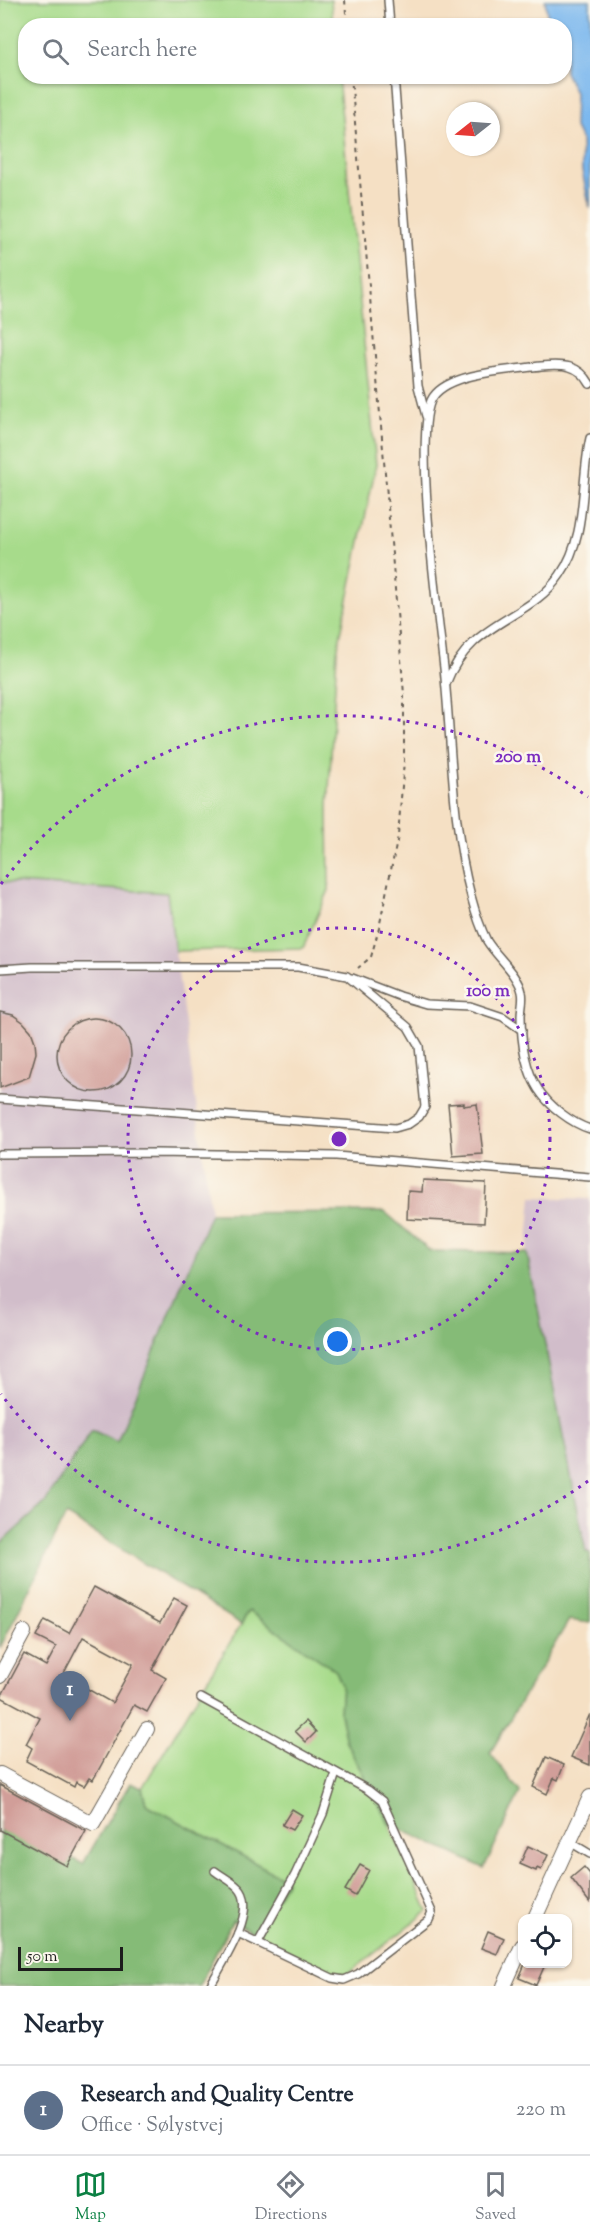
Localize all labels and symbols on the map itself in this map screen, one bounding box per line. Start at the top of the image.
north arrow [446,102,500,156]
text: 200 m [495,745,541,771]
text: 100 m [466,979,510,1005]
centre of rings [329,1129,349,1149]
your location [323,1327,352,1356]
pin: 1 [50,1672,90,1721]
scale bar [18,1944,123,1972]

